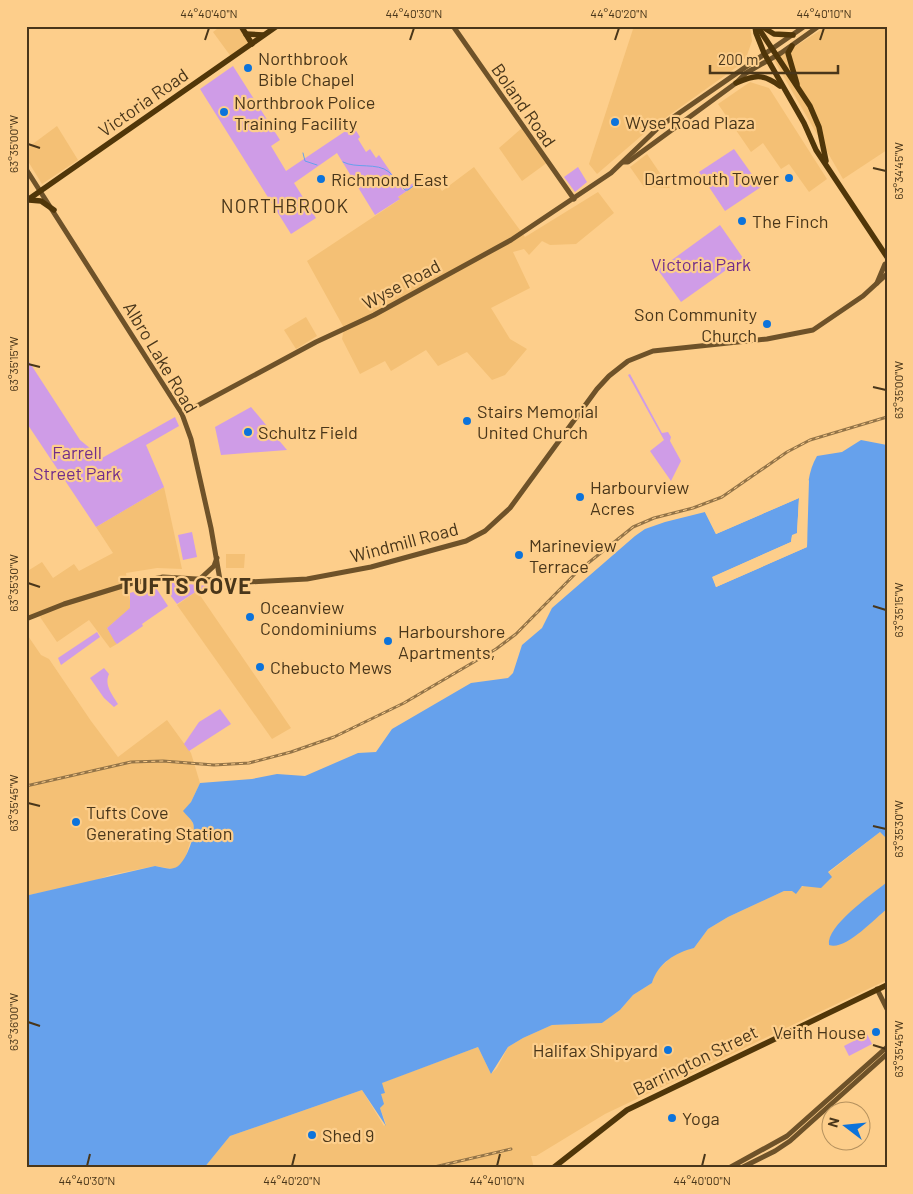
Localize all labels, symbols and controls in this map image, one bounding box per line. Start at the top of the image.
text: 44°40'40"N [180,6,238,20]
text: 44°40'30"N [385,6,443,20]
text: 44°40'20"N [590,6,648,20]
text: 44°40'10"N [796,6,852,20]
scale bar [710,42,838,74]
place label: Northbrook Bible Chapel [258,47,354,90]
text: 200 m [718,50,758,68]
street label: Boland Road [487,59,561,151]
marker: Northbrook Bible Chapel [242,62,254,74]
street label: Victoria Road [94,63,192,141]
place label: Northbrook Police Training Facility [234,91,375,134]
marker: Northbrook Police Training Facility [218,106,230,118]
place label: Wyse Road Plaza [625,111,755,133]
text: 63°35'00"W [6,114,20,173]
marker: Wyse Road Plaza [609,116,621,128]
text: 63°34'45"W [891,142,905,200]
place label: Dartmouth Tower [644,167,779,189]
place label: Richmond East [331,168,449,190]
marker: Dartmouth Tower [783,172,795,184]
marker: Richmond East [315,173,327,185]
district label: NORTHBROOK [221,194,349,217]
place label: The Finch [752,210,828,232]
marker: The Finch [736,215,748,227]
park label: Victoria Park [651,253,751,275]
street label: Wyse Road [358,254,444,314]
street label: Albro Lake Road [119,297,203,417]
place label: Son Community Church [634,303,757,346]
marker: Son Community Church [761,318,773,330]
text: 63°35'15"W [6,336,20,391]
text: 63°35'00"W [891,360,905,419]
place label: Stairs Memorial United Church [477,400,598,443]
marker: Stairs Memorial United Church [461,415,473,427]
place label: Schultz Field [258,421,358,443]
marker: Schultz Field [242,426,254,438]
park label: Farrell Street Park [33,441,121,484]
place label: Harbourview Acres [590,476,689,519]
marker: Harbourview Acres [574,491,586,503]
street label: Windmill Road [348,517,460,567]
place label: Marineview Terrace [529,534,617,577]
marker: Marineview Terrace [513,549,525,561]
text: 63°35'30"W [6,554,20,612]
district label: TUFTS COVE [120,572,252,598]
text: 63°35'15"W [891,582,905,637]
place label: Oceanview Condominiums [260,596,377,639]
marker: Oceanview Condominiums [244,611,256,623]
place label: Harbourshore Apartments, [398,620,505,663]
marker: Harbourshore Apartments, [382,635,394,647]
place label: Chebucto Mews [270,656,392,678]
marker: Chebucto Mews [254,661,266,673]
text: 63°35'45"W [6,774,20,832]
text: 63°35'30"W [891,800,905,858]
place label: Tufts Cove Generating Station [86,801,232,844]
marker: Tufts Cove Generating Station [70,816,82,828]
text: 63°36'00"W [6,992,20,1051]
street label: Barrington Street [629,1020,761,1100]
text: 63°35'45"W [891,1020,905,1078]
place label: Veith House [773,1021,866,1043]
marker: Veith House [870,1026,882,1038]
place label: Halifax Shipyard [533,1039,658,1061]
marker: Halifax Shipyard [662,1044,674,1056]
north arrow [820,1102,870,1152]
place label: Yoga [682,1107,720,1129]
marker: Yoga [666,1112,678,1124]
text: N [824,1115,842,1129]
place label: Shed 9 [322,1124,375,1146]
marker: Shed 9 [306,1129,318,1141]
text: 44°40'30"N [58,1173,116,1187]
text: 44°40'20"N [263,1173,321,1187]
text: 44°40'10"N [469,1173,525,1187]
text: 44°40'00"N [673,1173,731,1187]

